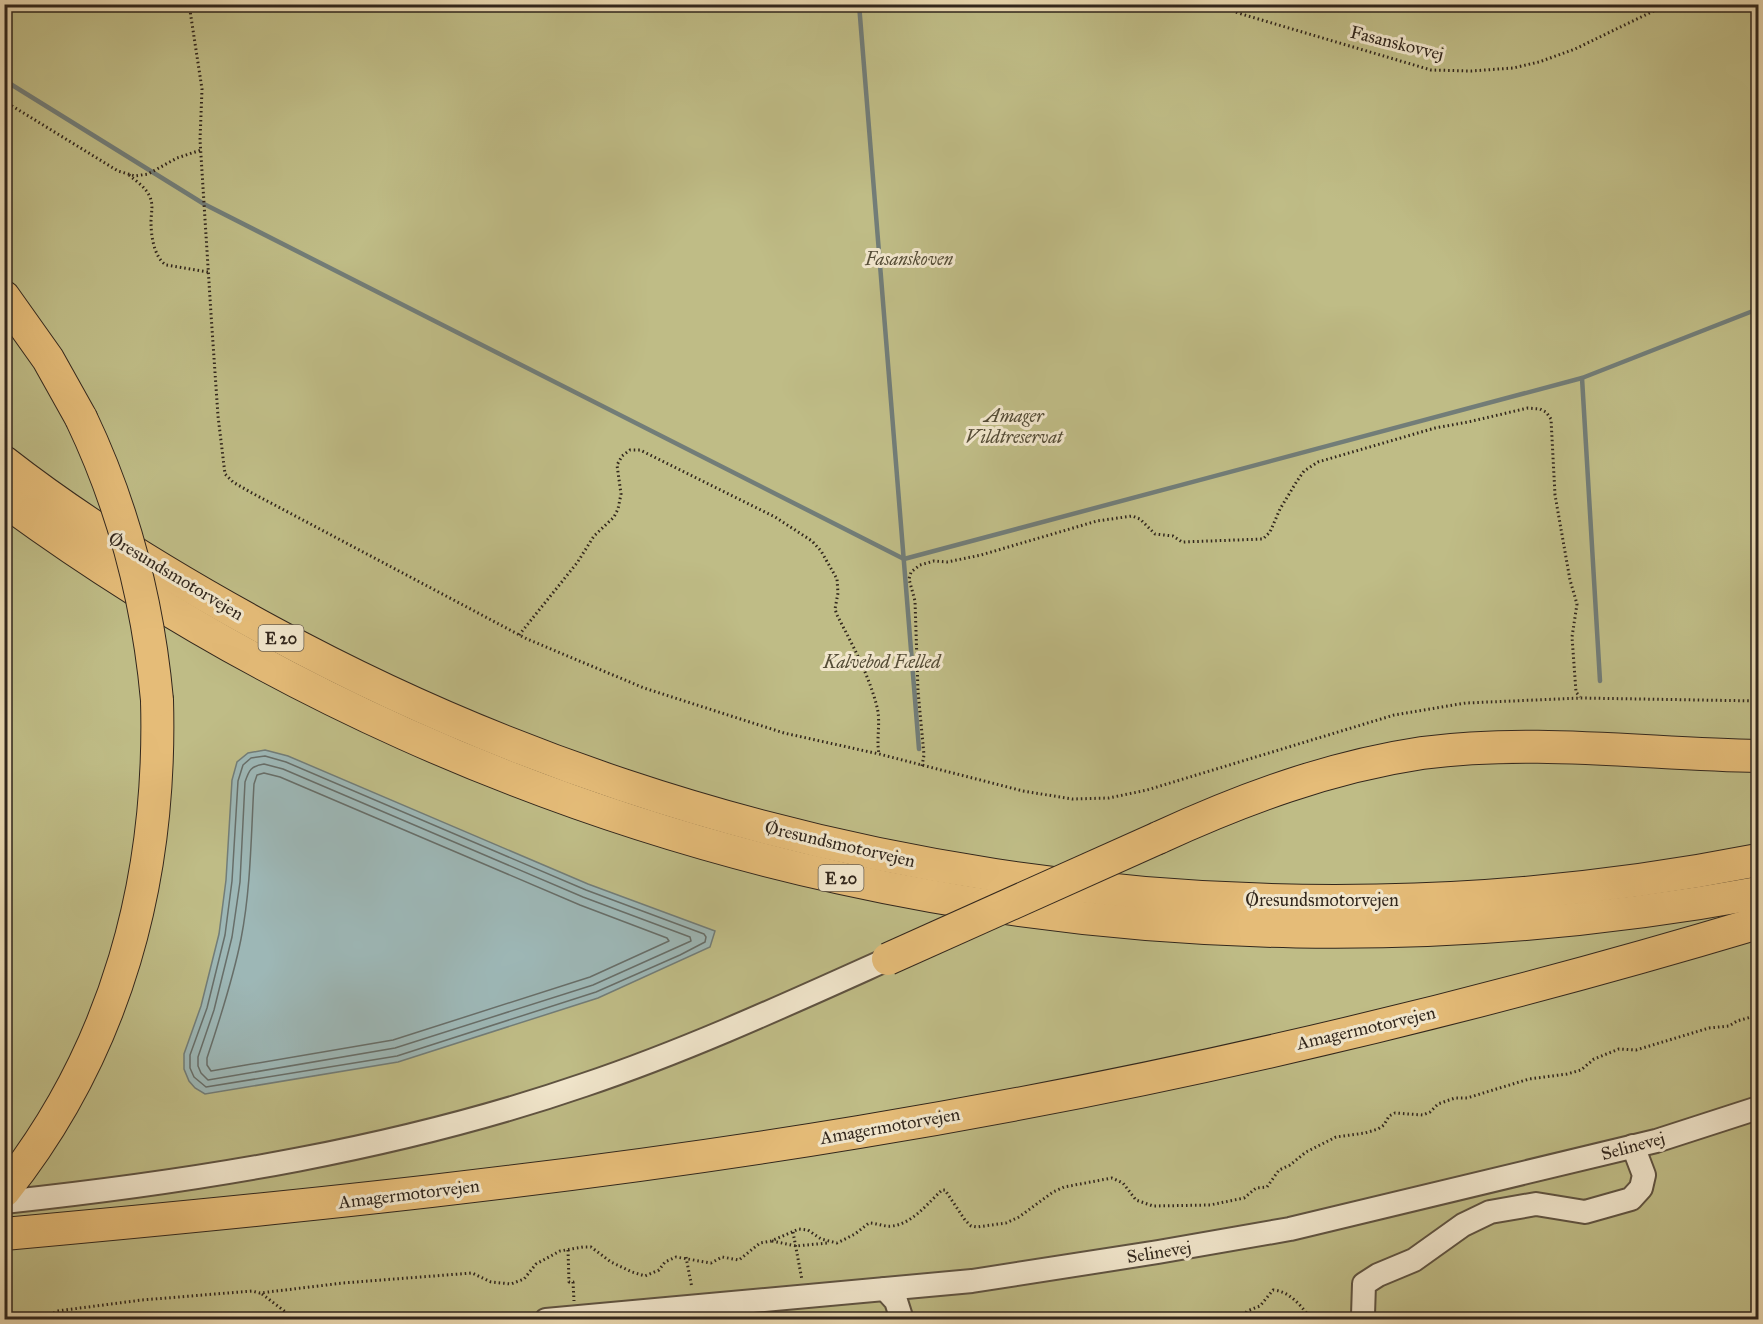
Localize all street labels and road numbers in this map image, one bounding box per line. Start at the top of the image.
street label: Fasanskovvej [1348,21,1446,65]
street label: Øresundsmotorvejen [104,527,248,625]
road number: E 20 [258,625,304,651]
street label: Øresundsmotorvejen [763,816,918,872]
road number: E 20 [818,865,864,891]
street label: Øresundsmotorvejen [1245,889,1399,911]
street label: Amagermotorvejen [1293,1001,1438,1056]
street label: Amagermotorvejen [817,1103,962,1150]
street label: Selinevej [1599,1127,1667,1165]
street label: Amagermotorvejen [336,1174,481,1215]
street label: Selinevej [1125,1236,1193,1268]

